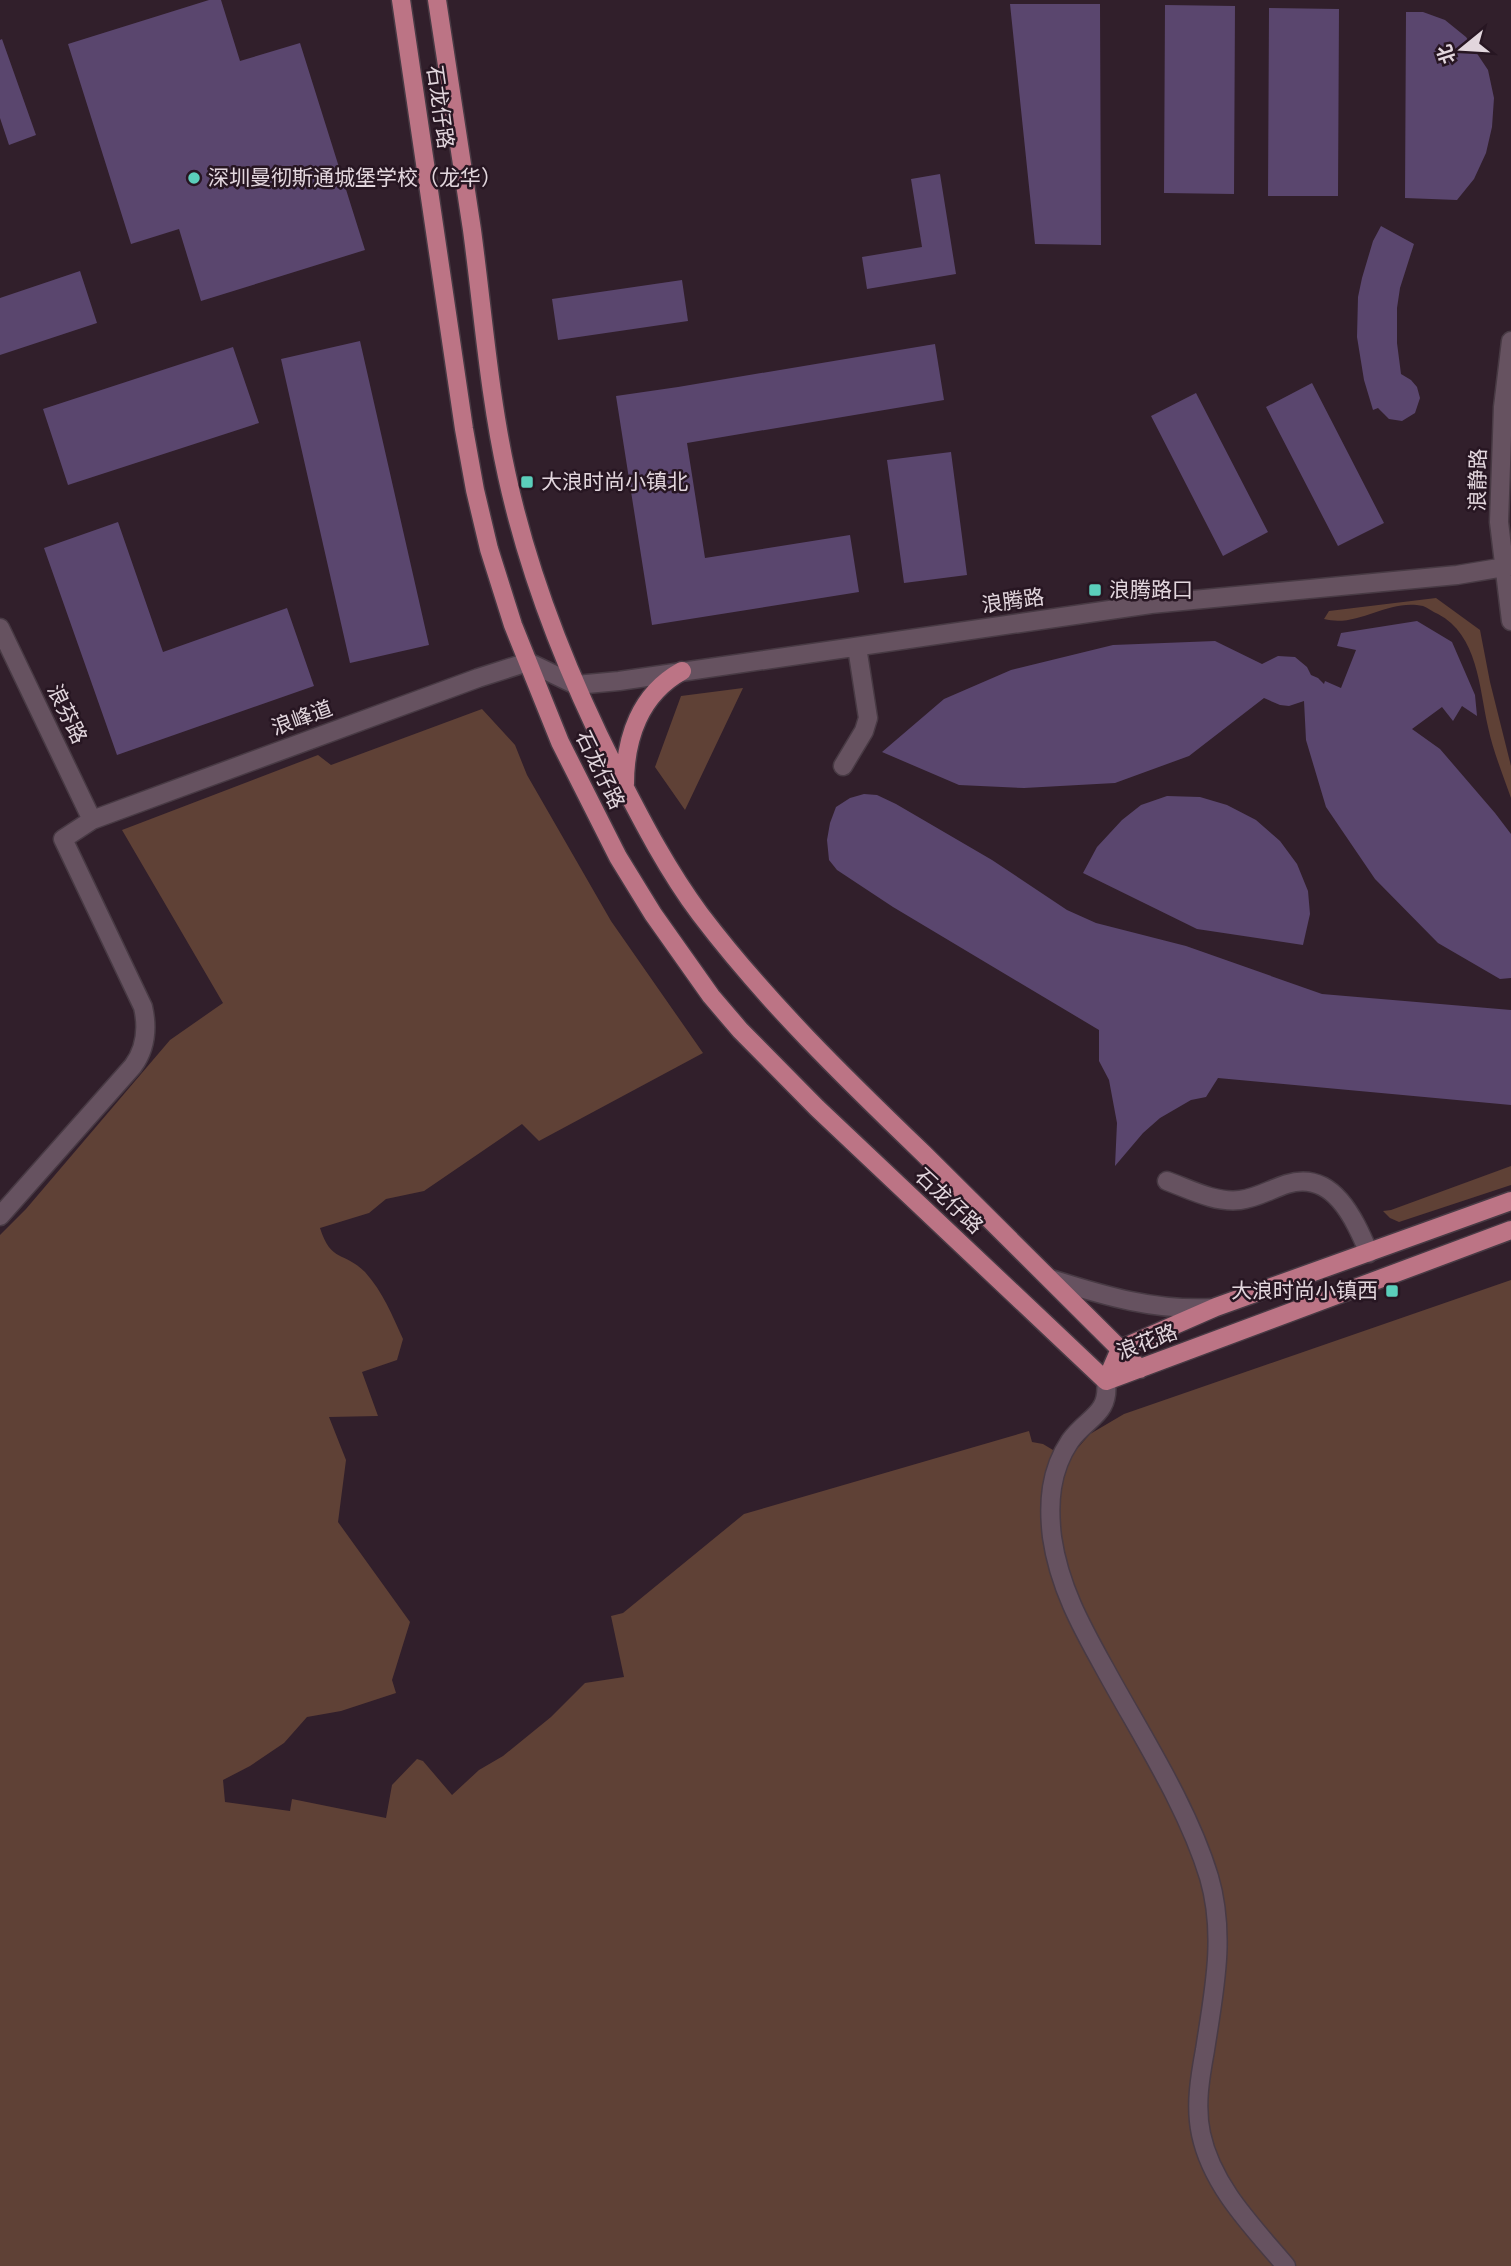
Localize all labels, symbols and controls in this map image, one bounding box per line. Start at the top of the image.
north arrow [1427,14,1497,84]
text: 北 [1432,42,1460,67]
street label: 石龙仔路 [422,64,458,150]
place label: 深圳曼彻斯通城堡学校（龙华） [208,166,502,190]
marker: 深圳曼彻斯通城堡学校（龙华） [186,170,202,186]
street label: 浪静路 [1465,448,1491,512]
place label: 大浪时尚小镇北 [541,470,688,494]
marker: 大浪时尚小镇北 [519,474,535,490]
place label: 浪腾路口 [1109,578,1193,602]
marker: 浪腾路口 [1087,582,1103,598]
street label: 浪腾路 [980,585,1046,617]
street label: 浪芬路 [42,680,92,748]
street label: 浪峰道 [268,696,336,740]
street label: 石龙仔路 [571,727,629,813]
street label: 石龙仔路 [910,1164,988,1238]
place label: 大浪时尚小镇西 [1231,1279,1378,1303]
marker: 大浪时尚小镇西 [1384,1283,1400,1299]
street label: 浪花路 [1113,1320,1181,1364]

